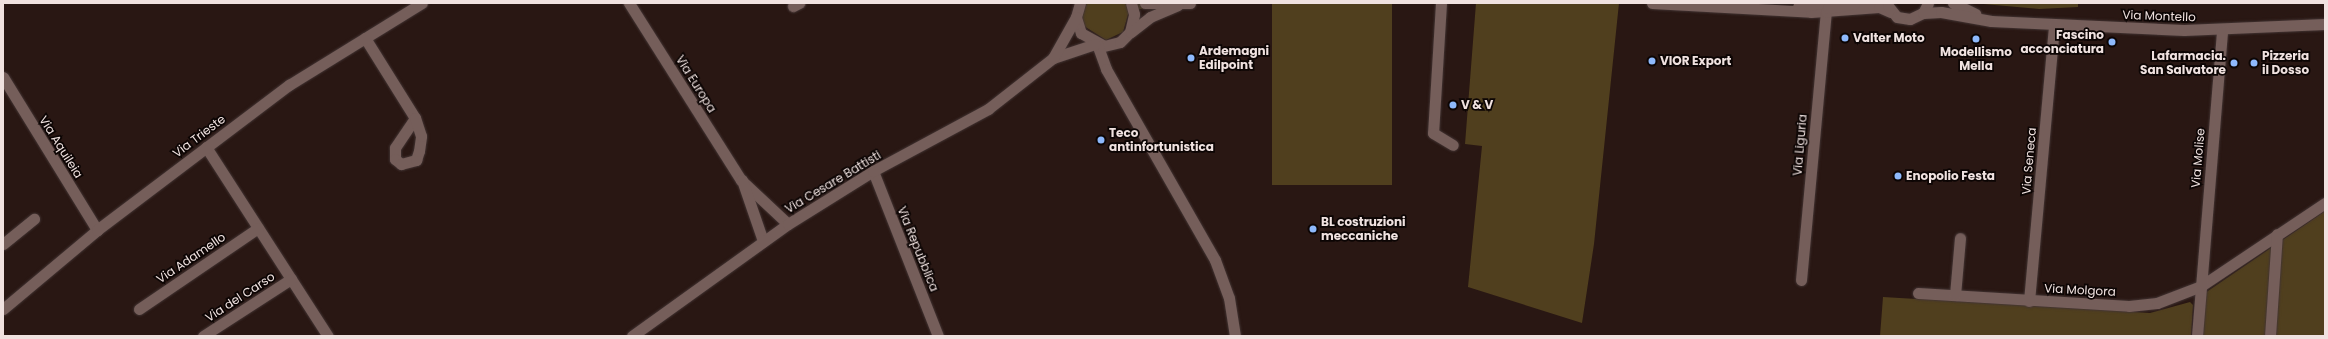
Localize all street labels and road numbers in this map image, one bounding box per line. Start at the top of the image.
street label: Via Montello [2122,8,2196,24]
street label: Via Europa [673,53,719,115]
street label: Via Trieste [170,112,228,160]
street label: Via Aquileia [36,113,86,181]
street label: Via Liguria [1790,114,1810,176]
street label: Via Seneca [2019,127,2039,195]
street label: Via Molise [2188,127,2208,189]
street label: Via Cesare Battisti [782,148,884,216]
street label: Via Repubblica [894,204,942,294]
street label: Via Adamello [154,230,228,286]
street label: Via del Carso [203,269,277,325]
street label: Via Molgora [2044,281,2116,299]

